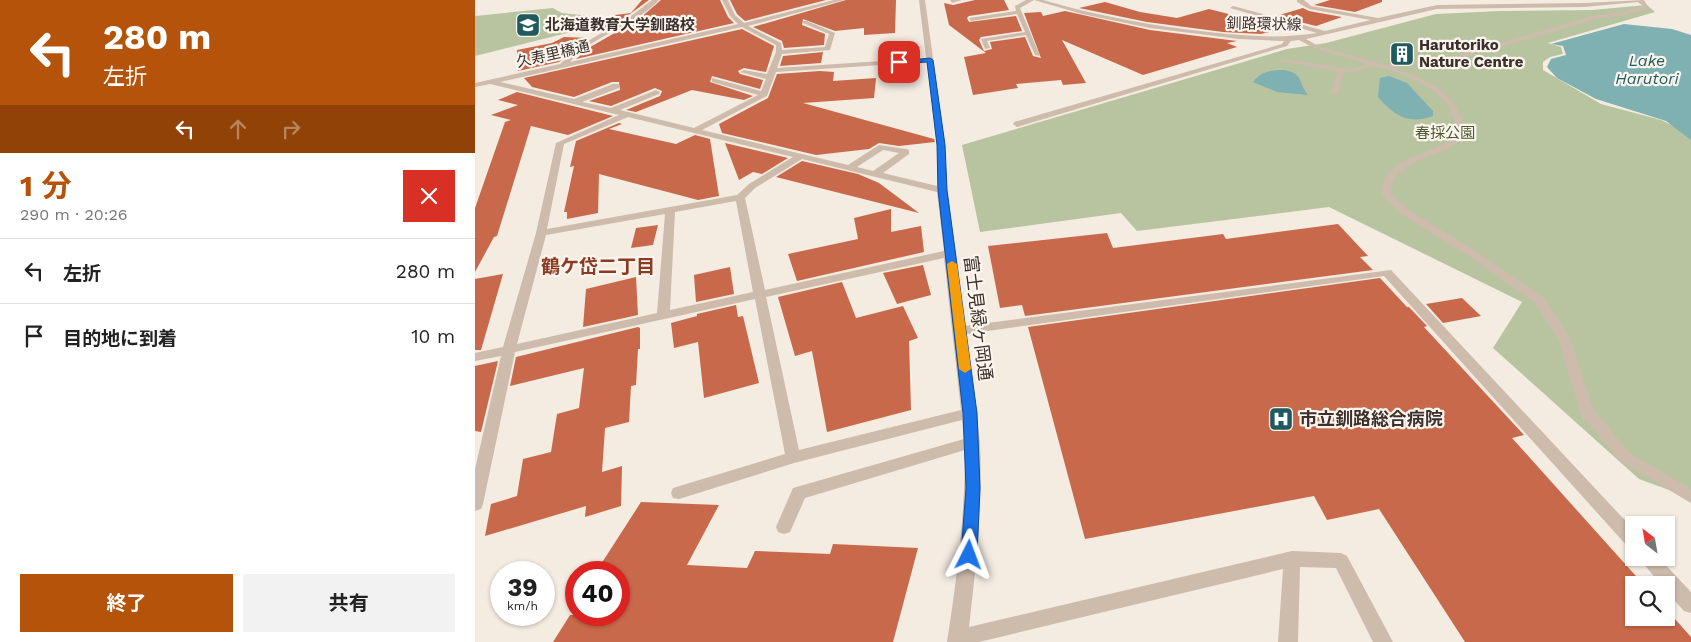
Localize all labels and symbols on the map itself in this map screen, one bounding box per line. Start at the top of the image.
school or university icon: 北海道教育大学釧路校 [515,12,541,38]
street label: 釧路環状線 [1226,14,1302,34]
place label: 北海道教育大学釧路校 [545,16,695,34]
place label: Harutoriko Nature Centre [1419,36,1524,71]
street label: 久寿里橋通 [514,37,592,71]
pin [878,41,920,83]
building icon: Harutoriko Nature Centre [1389,41,1415,67]
water label: Lake Harutori [1615,51,1680,88]
park label: 春採公園 [1415,124,1475,142]
street label: 富士見緑ヶ岡通 [960,254,997,382]
district label: 鶴ケ岱二丁目 [541,255,655,278]
hospital icon: 市立釧路総合病院 [1268,406,1294,432]
place label: 市立釧路総合病院 [1299,408,1443,429]
north arrow [1625,516,1675,566]
position arrow [942,528,994,580]
speed limit sign: 40 [565,561,630,626]

